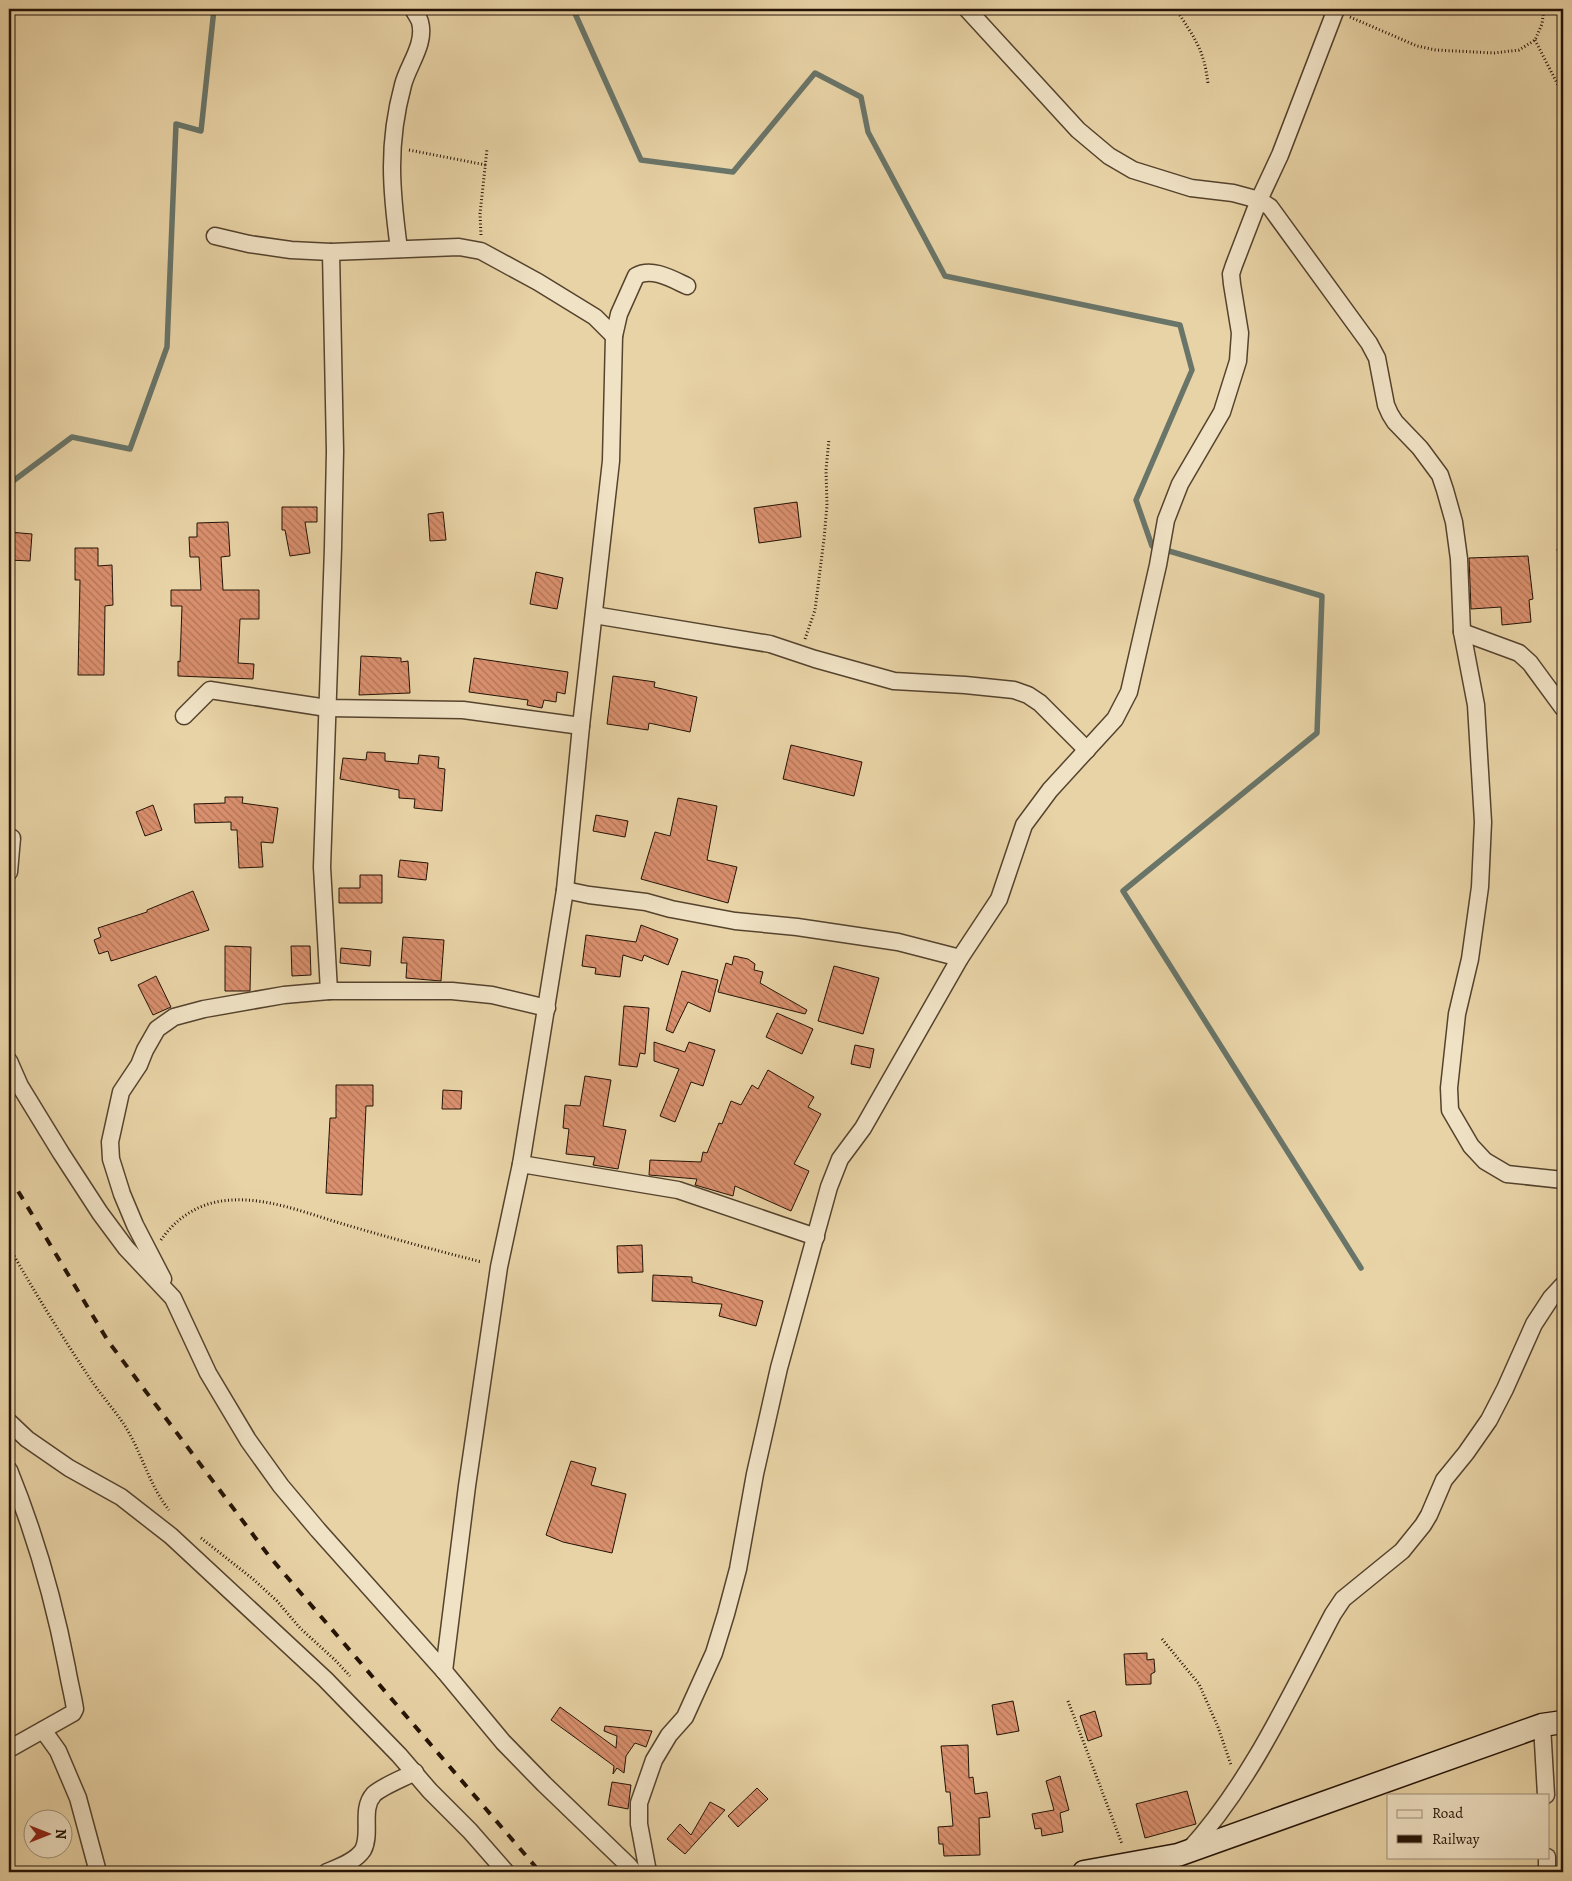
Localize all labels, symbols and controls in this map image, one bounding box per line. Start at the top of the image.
legend [1387,1794,1550,1858]
text: Road [1432,1803,1464,1823]
north arrow [22,1808,72,1858]
text: N [51,1829,70,1839]
text: Railway [1432,1829,1480,1849]

